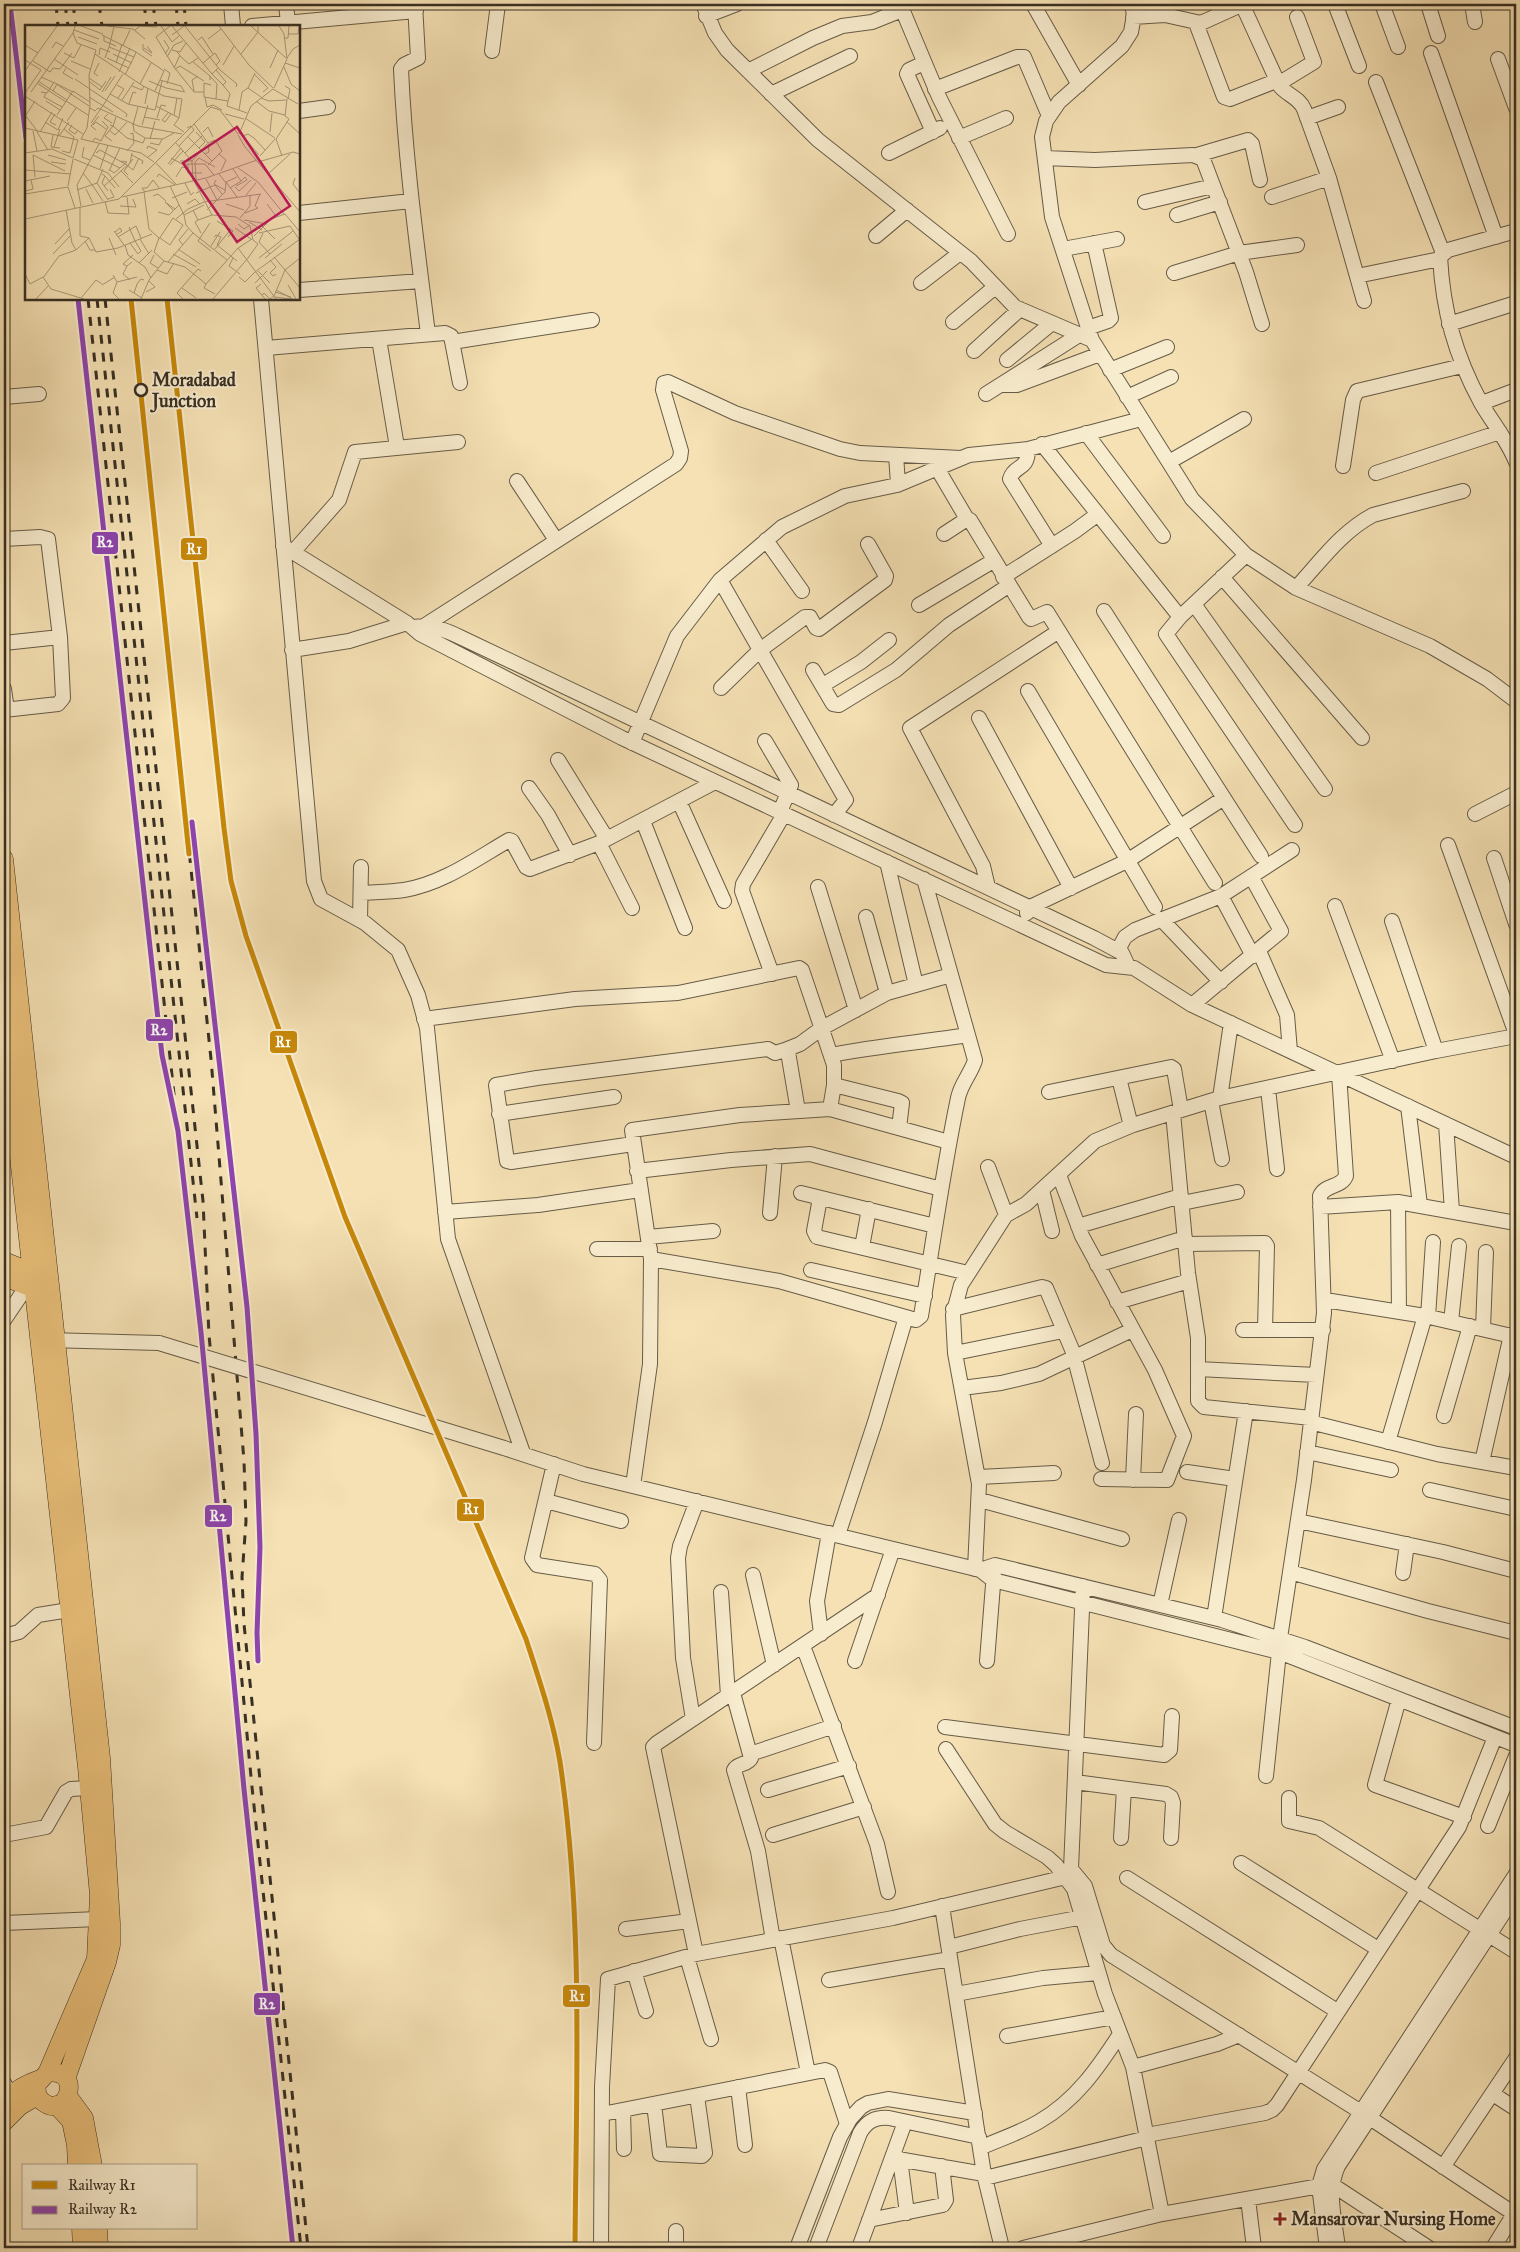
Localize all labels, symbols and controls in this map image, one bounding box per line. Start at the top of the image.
inset map [25,25,300,300]
place label: Moradabad Junction [150,369,237,413]
marker: Moradabad Junction [134,383,148,397]
line badge: R2 [91,531,119,555]
text: R2 [97,534,114,551]
line badge: R1 [180,537,208,561]
text: R1 [186,541,202,558]
line badge: R2 [145,1018,174,1042]
text: R2 [151,1022,168,1039]
line badge: R1 [269,1030,298,1054]
text: R1 [275,1034,291,1051]
line badge: R1 [456,1498,485,1522]
text: R1 [463,1501,479,1518]
line badge: R2 [204,1504,233,1528]
text: R2 [210,1508,227,1525]
line badge: R1 [562,1984,591,2008]
text: R1 [569,1988,585,2005]
line badge: R2 [253,1992,281,2016]
text: R2 [259,1996,276,2013]
legend [22,2164,198,2230]
text: Railway R1 [68,2176,136,2194]
text: Railway R2 [68,2200,138,2218]
place label: Mansarovar Nursing Home [1291,2208,1496,2231]
marker: Mansarovar Nursing Home [1273,2212,1287,2226]

